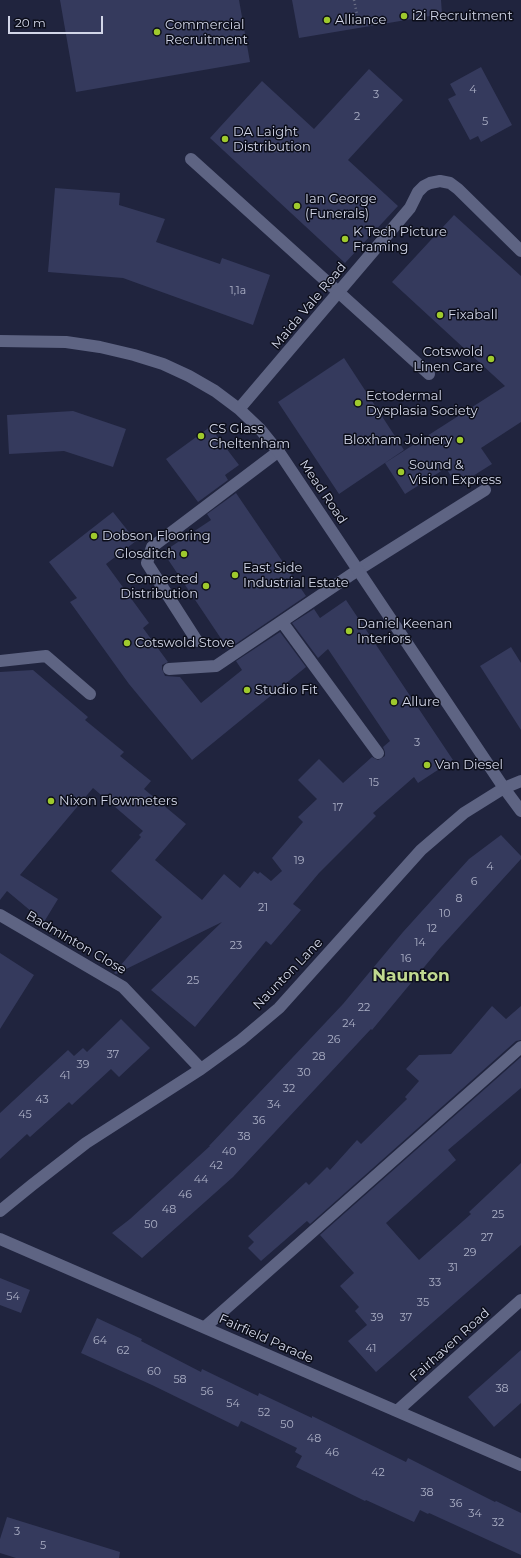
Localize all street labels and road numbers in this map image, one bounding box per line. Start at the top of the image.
street label: Maida Vale Road [268,260,350,352]
street label: Mead Road [296,457,350,527]
street label: Badminton Close [23,908,129,978]
street label: Naunton Lane [250,935,326,1013]
street label: Fairhaven Road [407,1305,493,1385]
street label: Fairfield Parade [216,1311,316,1367]

